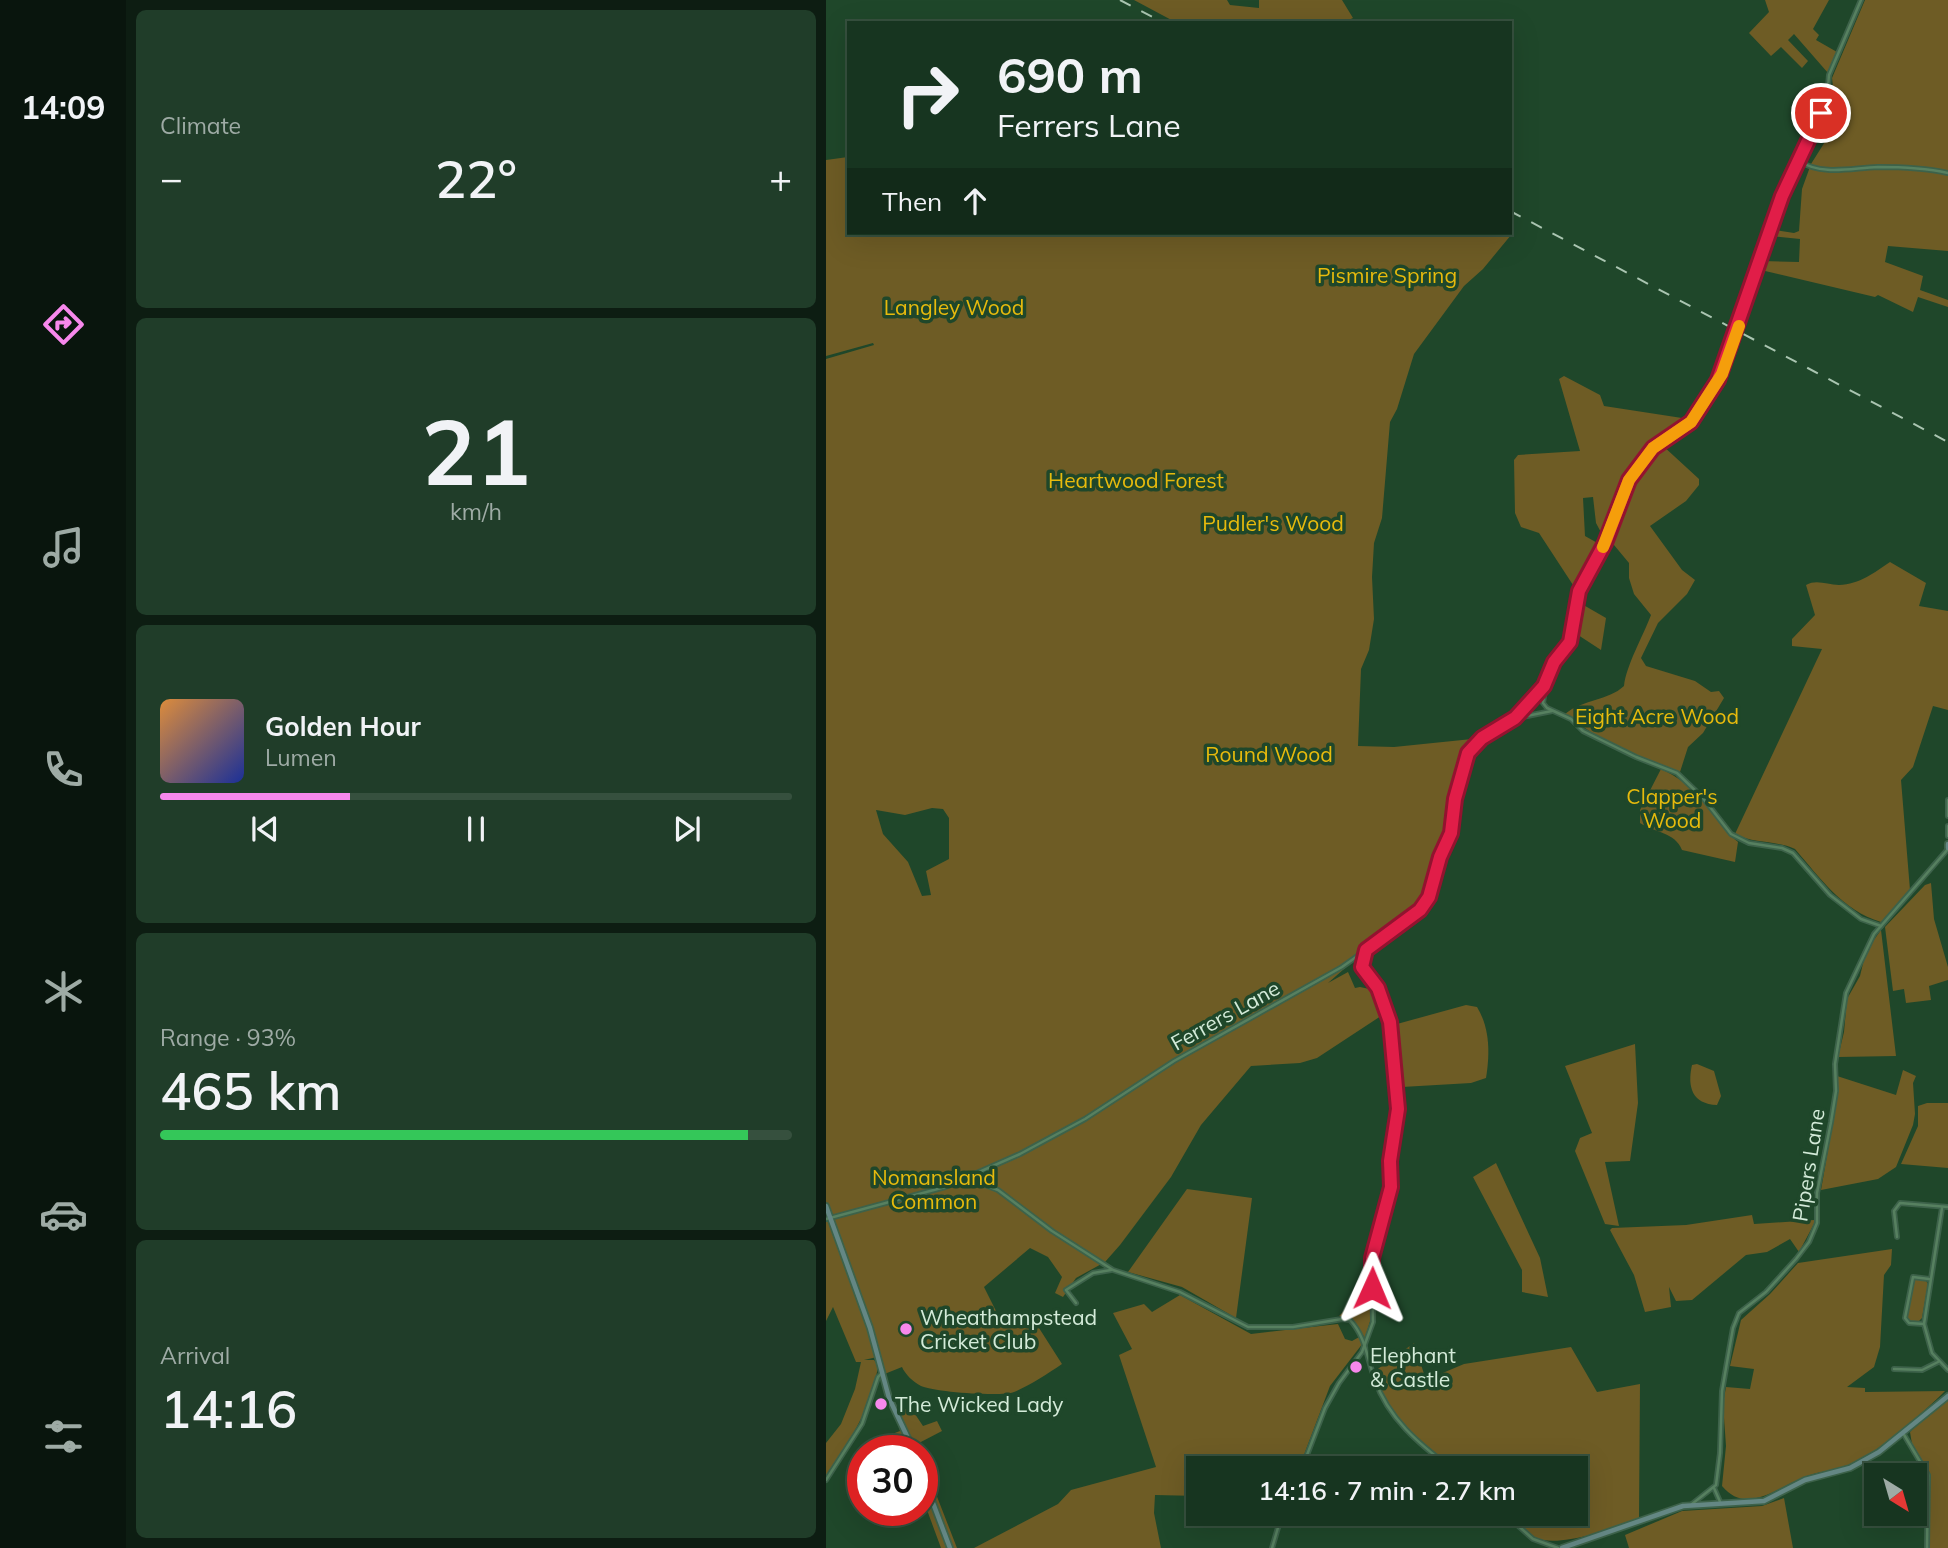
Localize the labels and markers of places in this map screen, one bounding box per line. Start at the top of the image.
pin [1791,83,1851,143]
place label: Wheathampstead Cricket Club [920,1304,1097,1354]
marker: Wheathampstead Cricket Club [898,1321,914,1337]
place label: Elephant & Castle [1370,1342,1456,1392]
marker: Elephant & Castle [1348,1359,1364,1375]
place label: The Wicked Lady [895,1391,1064,1417]
marker: The Wicked Lady [873,1396,889,1412]

